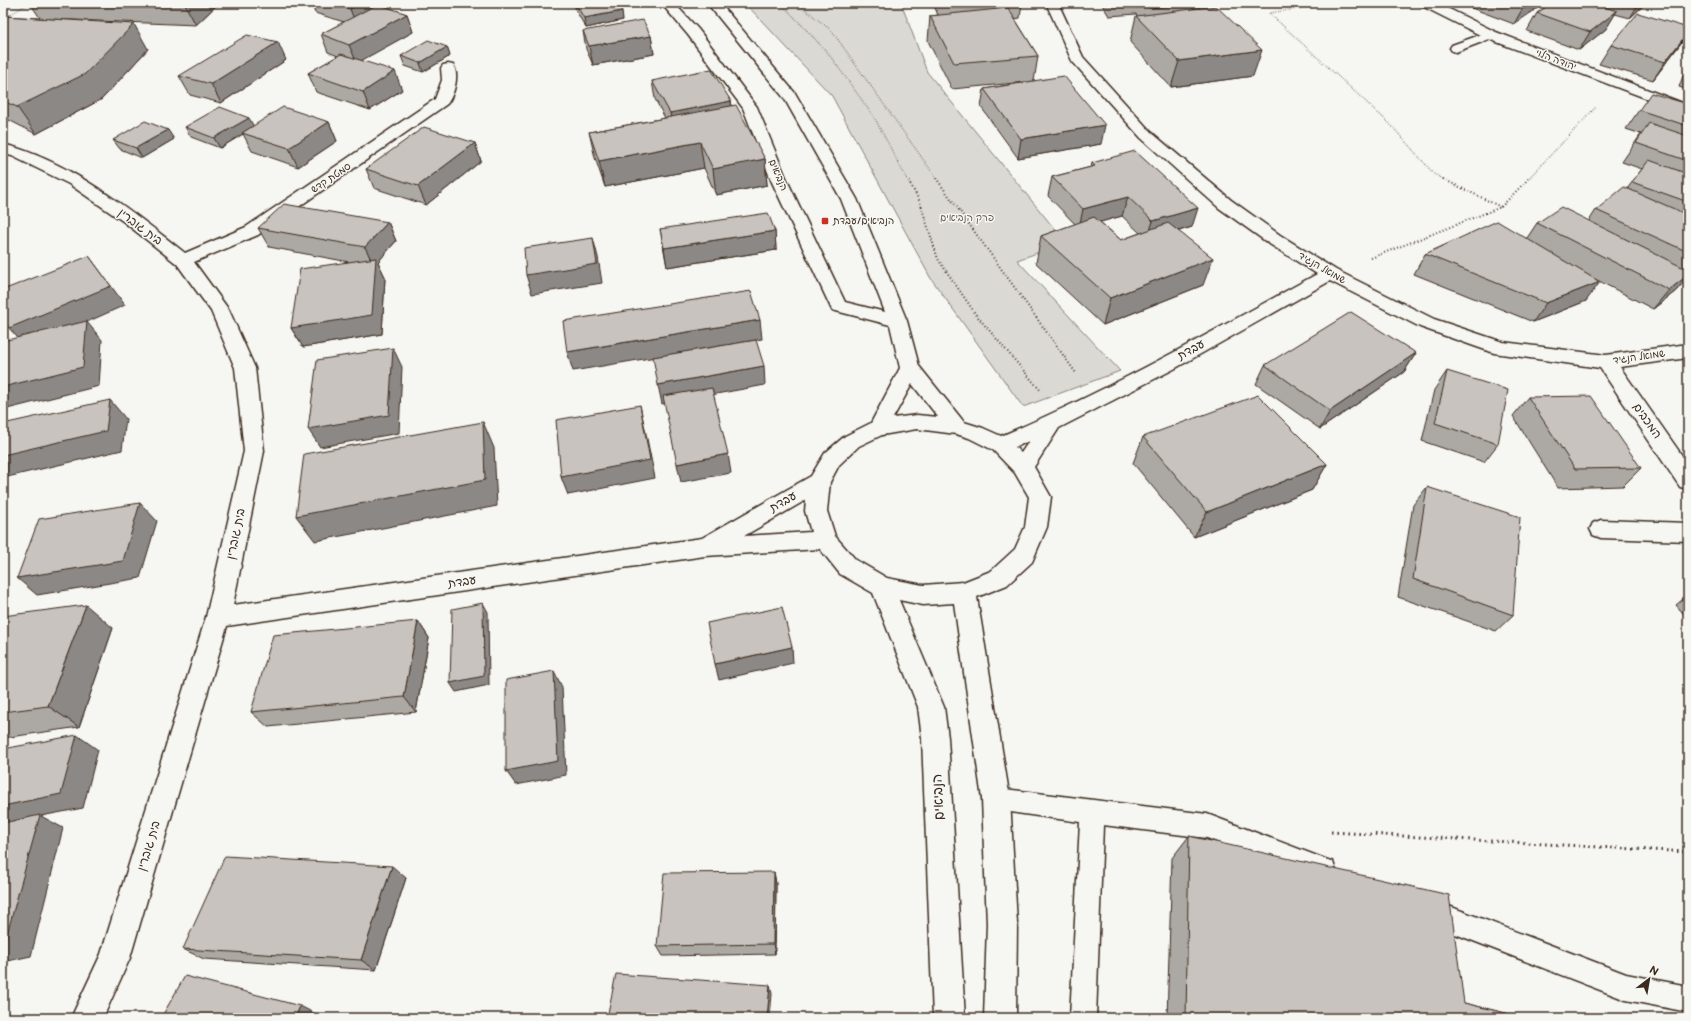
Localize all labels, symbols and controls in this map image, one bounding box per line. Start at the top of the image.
street label: יהודה הלוי [1534,47,1578,73]
street label: הנביאים [766,157,790,193]
street label: סמטת קדש [309,160,353,196]
street label: בית גוברין [115,205,165,249]
park label: פרק הנביאים [940,212,994,224]
place label: הנביאים/עבדת [832,215,894,227]
marker: הנביאים/עבדת [820,216,830,226]
street label: שמואל הנגיד [1296,250,1348,286]
street label: עבדת [1174,336,1207,364]
street label: שמואל הנגיד [1612,347,1666,367]
street label: המכבים [1629,400,1665,442]
street label: עבדת [766,488,799,516]
street label: בית גוברין [223,507,249,561]
street label: עבדת [446,573,477,592]
street label: הנביאים [928,773,948,821]
street label: בית גוברין [134,819,164,873]
north arrow [1629,959,1669,999]
text: N [1647,963,1661,979]

